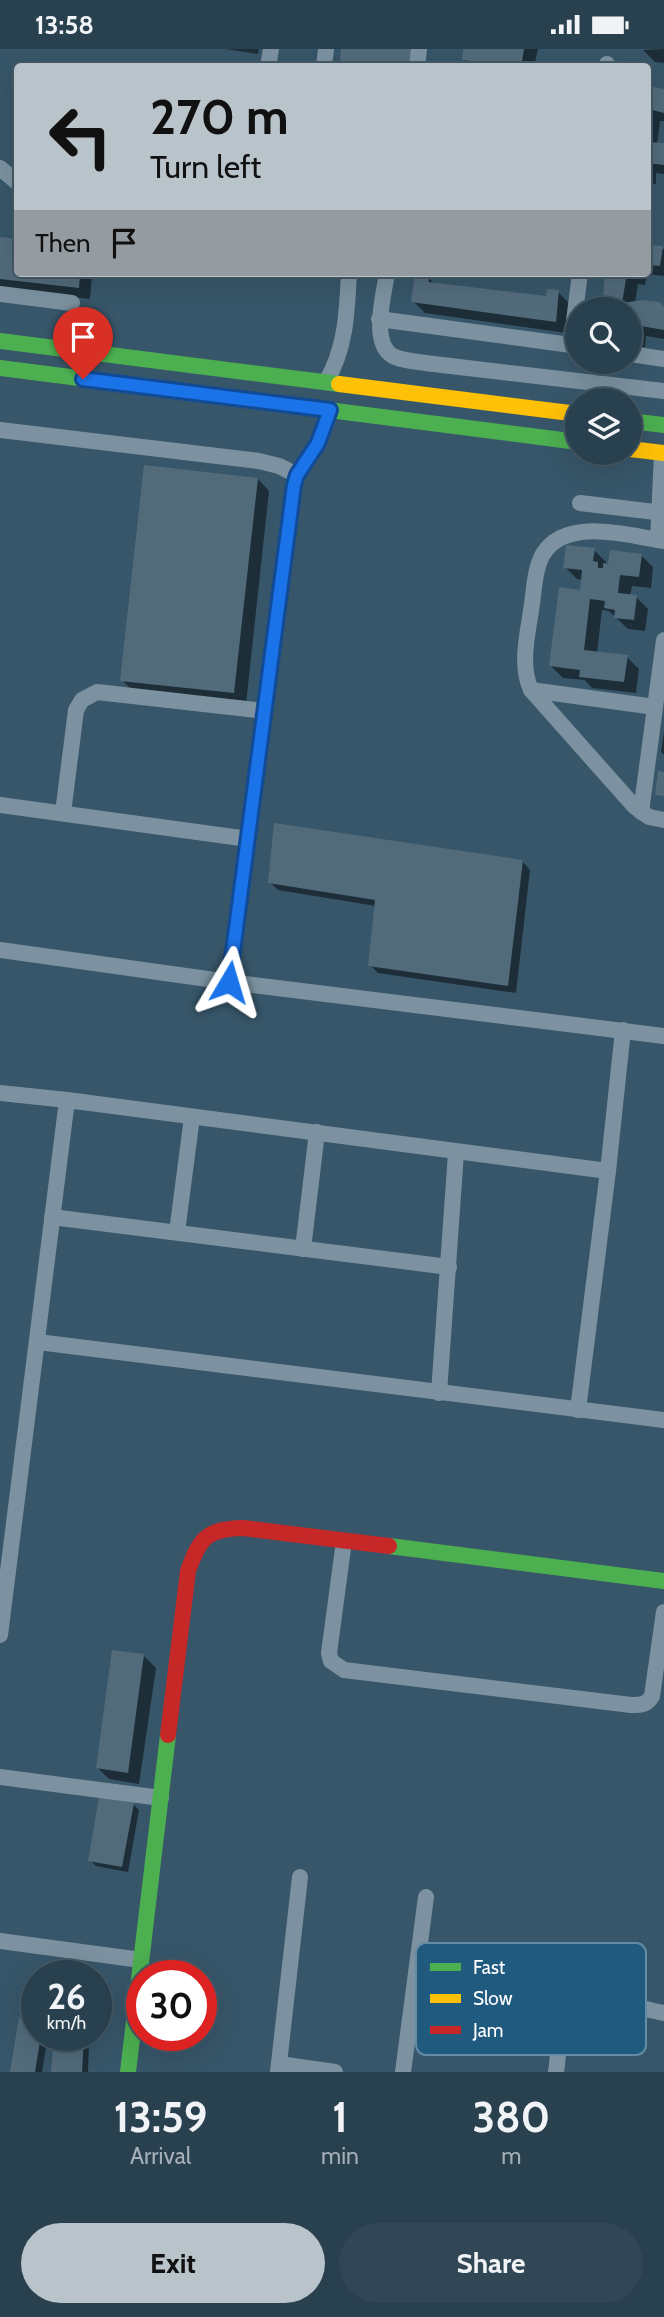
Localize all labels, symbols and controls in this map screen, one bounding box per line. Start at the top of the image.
text: 13:58 [35,9,94,41]
text: 270 m [150,87,289,146]
icon: left [35,91,126,182]
text: Turn left [150,147,261,186]
icon: arrive [105,224,143,262]
text: Then [35,227,91,259]
map controls [565,297,642,465]
button: search [565,297,642,374]
pin [53,307,113,379]
icon: arrive [64,318,102,356]
button: layers [565,388,642,465]
position arrow [192,945,266,1019]
legend [416,1943,646,2055]
text: Fast [473,1956,506,1979]
speed limit sign: 30 [126,1960,217,2051]
text: 26 [47,1975,86,2018]
text: Slow [473,1987,513,2010]
text: km/h [47,2012,86,2034]
text: Jam [472,2019,503,2042]
text: 13:59 [114,2091,207,2143]
text: 1 [332,2091,348,2143]
text: 380 [473,2091,550,2143]
text: Arrival [130,2142,191,2170]
text: min [321,2142,359,2170]
text: m [501,2142,522,2170]
button: Exit [21,2223,325,2303]
button: Share [339,2223,643,2303]

